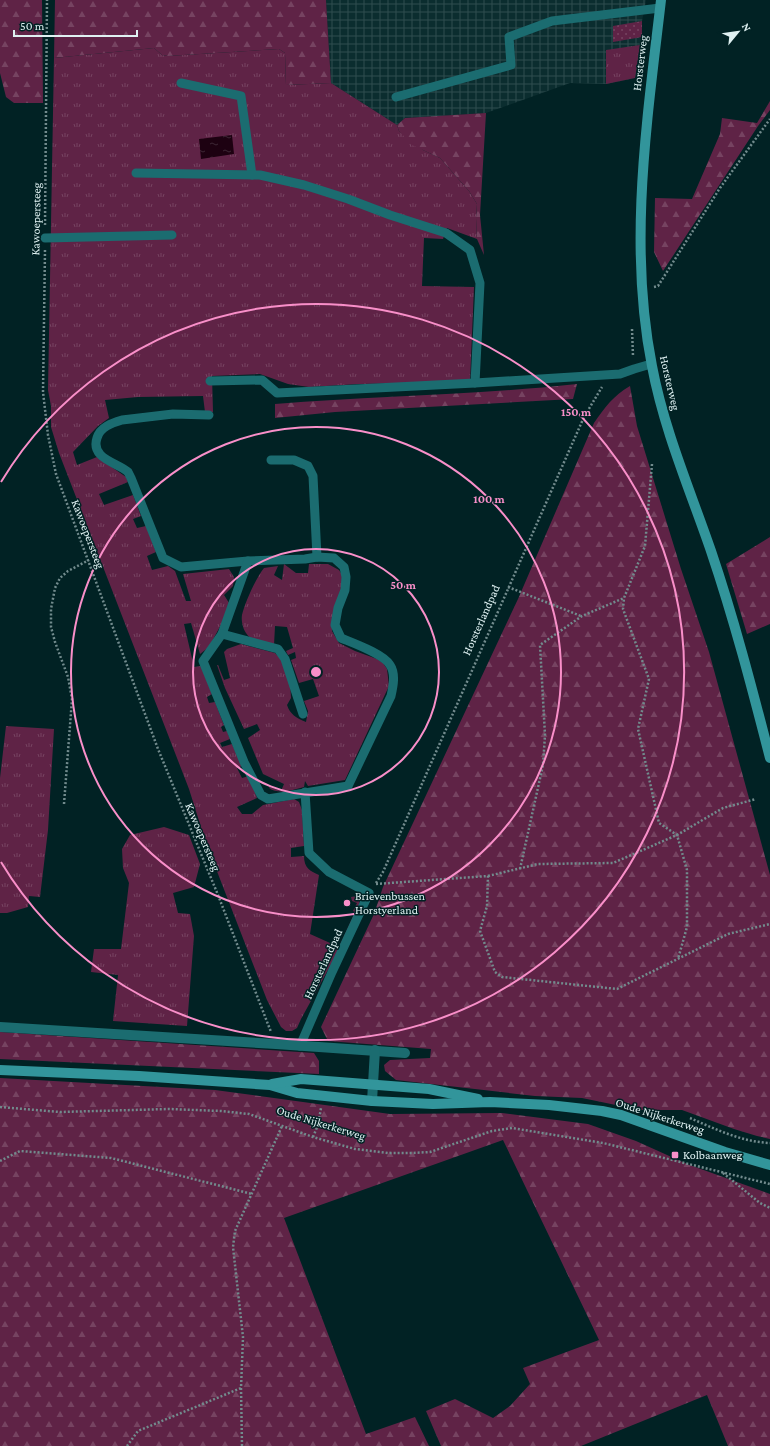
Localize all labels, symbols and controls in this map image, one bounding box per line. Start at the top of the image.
scale bar [14,12,137,38]
north arrow [718,12,758,52]
text: 50 m [20,19,45,33]
text: N [740,21,754,34]
street label: Horsterweg [630,34,650,92]
street label: Kawoepersteeg [28,182,44,256]
street label: Horsterweg [657,354,683,412]
text: 150 m [561,405,592,419]
text: 100 m [473,492,506,506]
street label: Kawoepersteeg [68,497,108,571]
text: 50 m [390,578,417,592]
street label: Horsterlandpad [459,582,503,657]
centre of rings [309,665,323,679]
street label: Kawoepersteeg [182,801,224,873]
place label: Brievenbussen Horstyerland [355,889,426,917]
marker: Brievenbussen Horstyerland [342,898,352,908]
street label: Horsterlandpad [301,926,346,1001]
street label: Oude Nijkerkerweg [614,1095,706,1137]
street label: Oude Nijkerkerweg [275,1103,367,1143]
place label: Kolbaanweg [683,1148,743,1162]
marker: Kolbaanweg [670,1150,680,1160]

